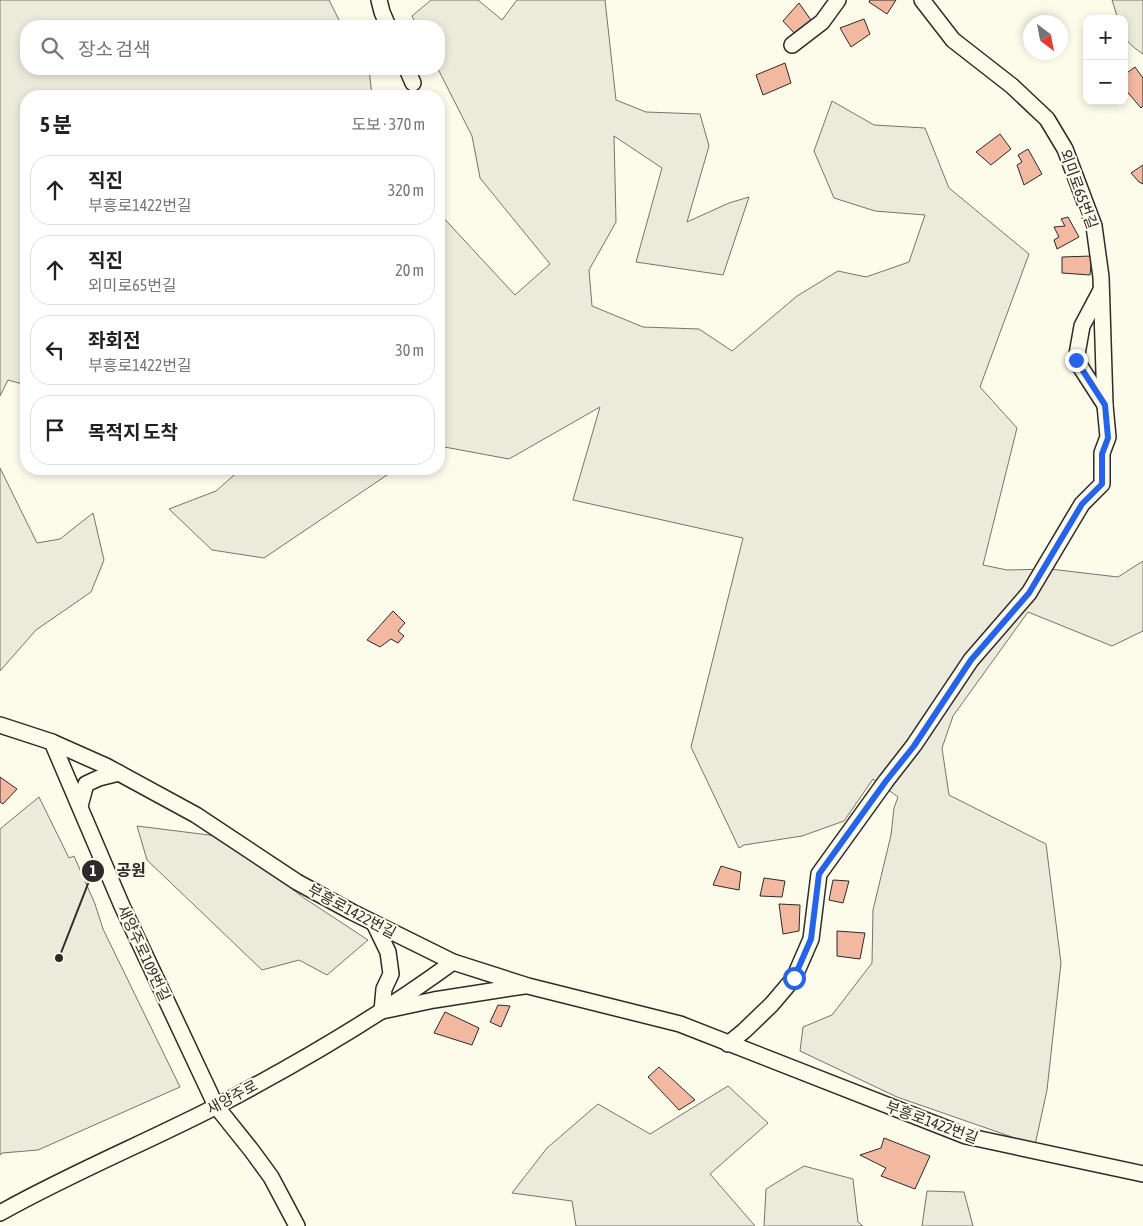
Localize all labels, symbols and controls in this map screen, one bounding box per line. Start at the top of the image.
north arrow [1023,15,1068,60]
map controls [1083,15,1128,105]
button: + [1083,15,1128,60]
search box [20,20,445,75]
icon: search [38,34,66,62]
text: 장소 검색 [78,38,151,60]
button: − [1083,60,1128,105]
text: 5 분 [40,112,72,136]
text: 도보 · 370 m [351,115,425,133]
street label: 외미로65번길 [1057,147,1101,231]
text: 직진 [88,169,123,191]
icon: ahead [41,176,69,204]
text: 320 m [388,181,424,199]
text: 부흥로1422번길 [88,196,192,214]
text: 직진 [88,249,123,271]
icon: ahead [41,256,69,284]
text: 20 m [395,261,424,279]
text: 외미로65번길 [88,276,177,294]
text: 좌회전 [88,329,140,351]
icon: left [41,336,69,364]
text: 30 m [395,341,424,359]
route end [1065,349,1088,372]
text: 부흥로1422번길 [88,356,192,374]
icon: arrive [41,416,69,444]
text: 목적지 도착 [88,421,178,443]
callout: 공원 [81,855,155,886]
text: 공원 [116,861,146,879]
text: 1 [89,862,97,879]
street label: 부흥로1422번길 [305,881,399,941]
street label: 새양주로109번길 [114,902,174,1004]
route start [783,967,806,990]
street label: 새양주로 [204,1077,260,1117]
street label: 부흥로1422번길 [883,1097,981,1147]

